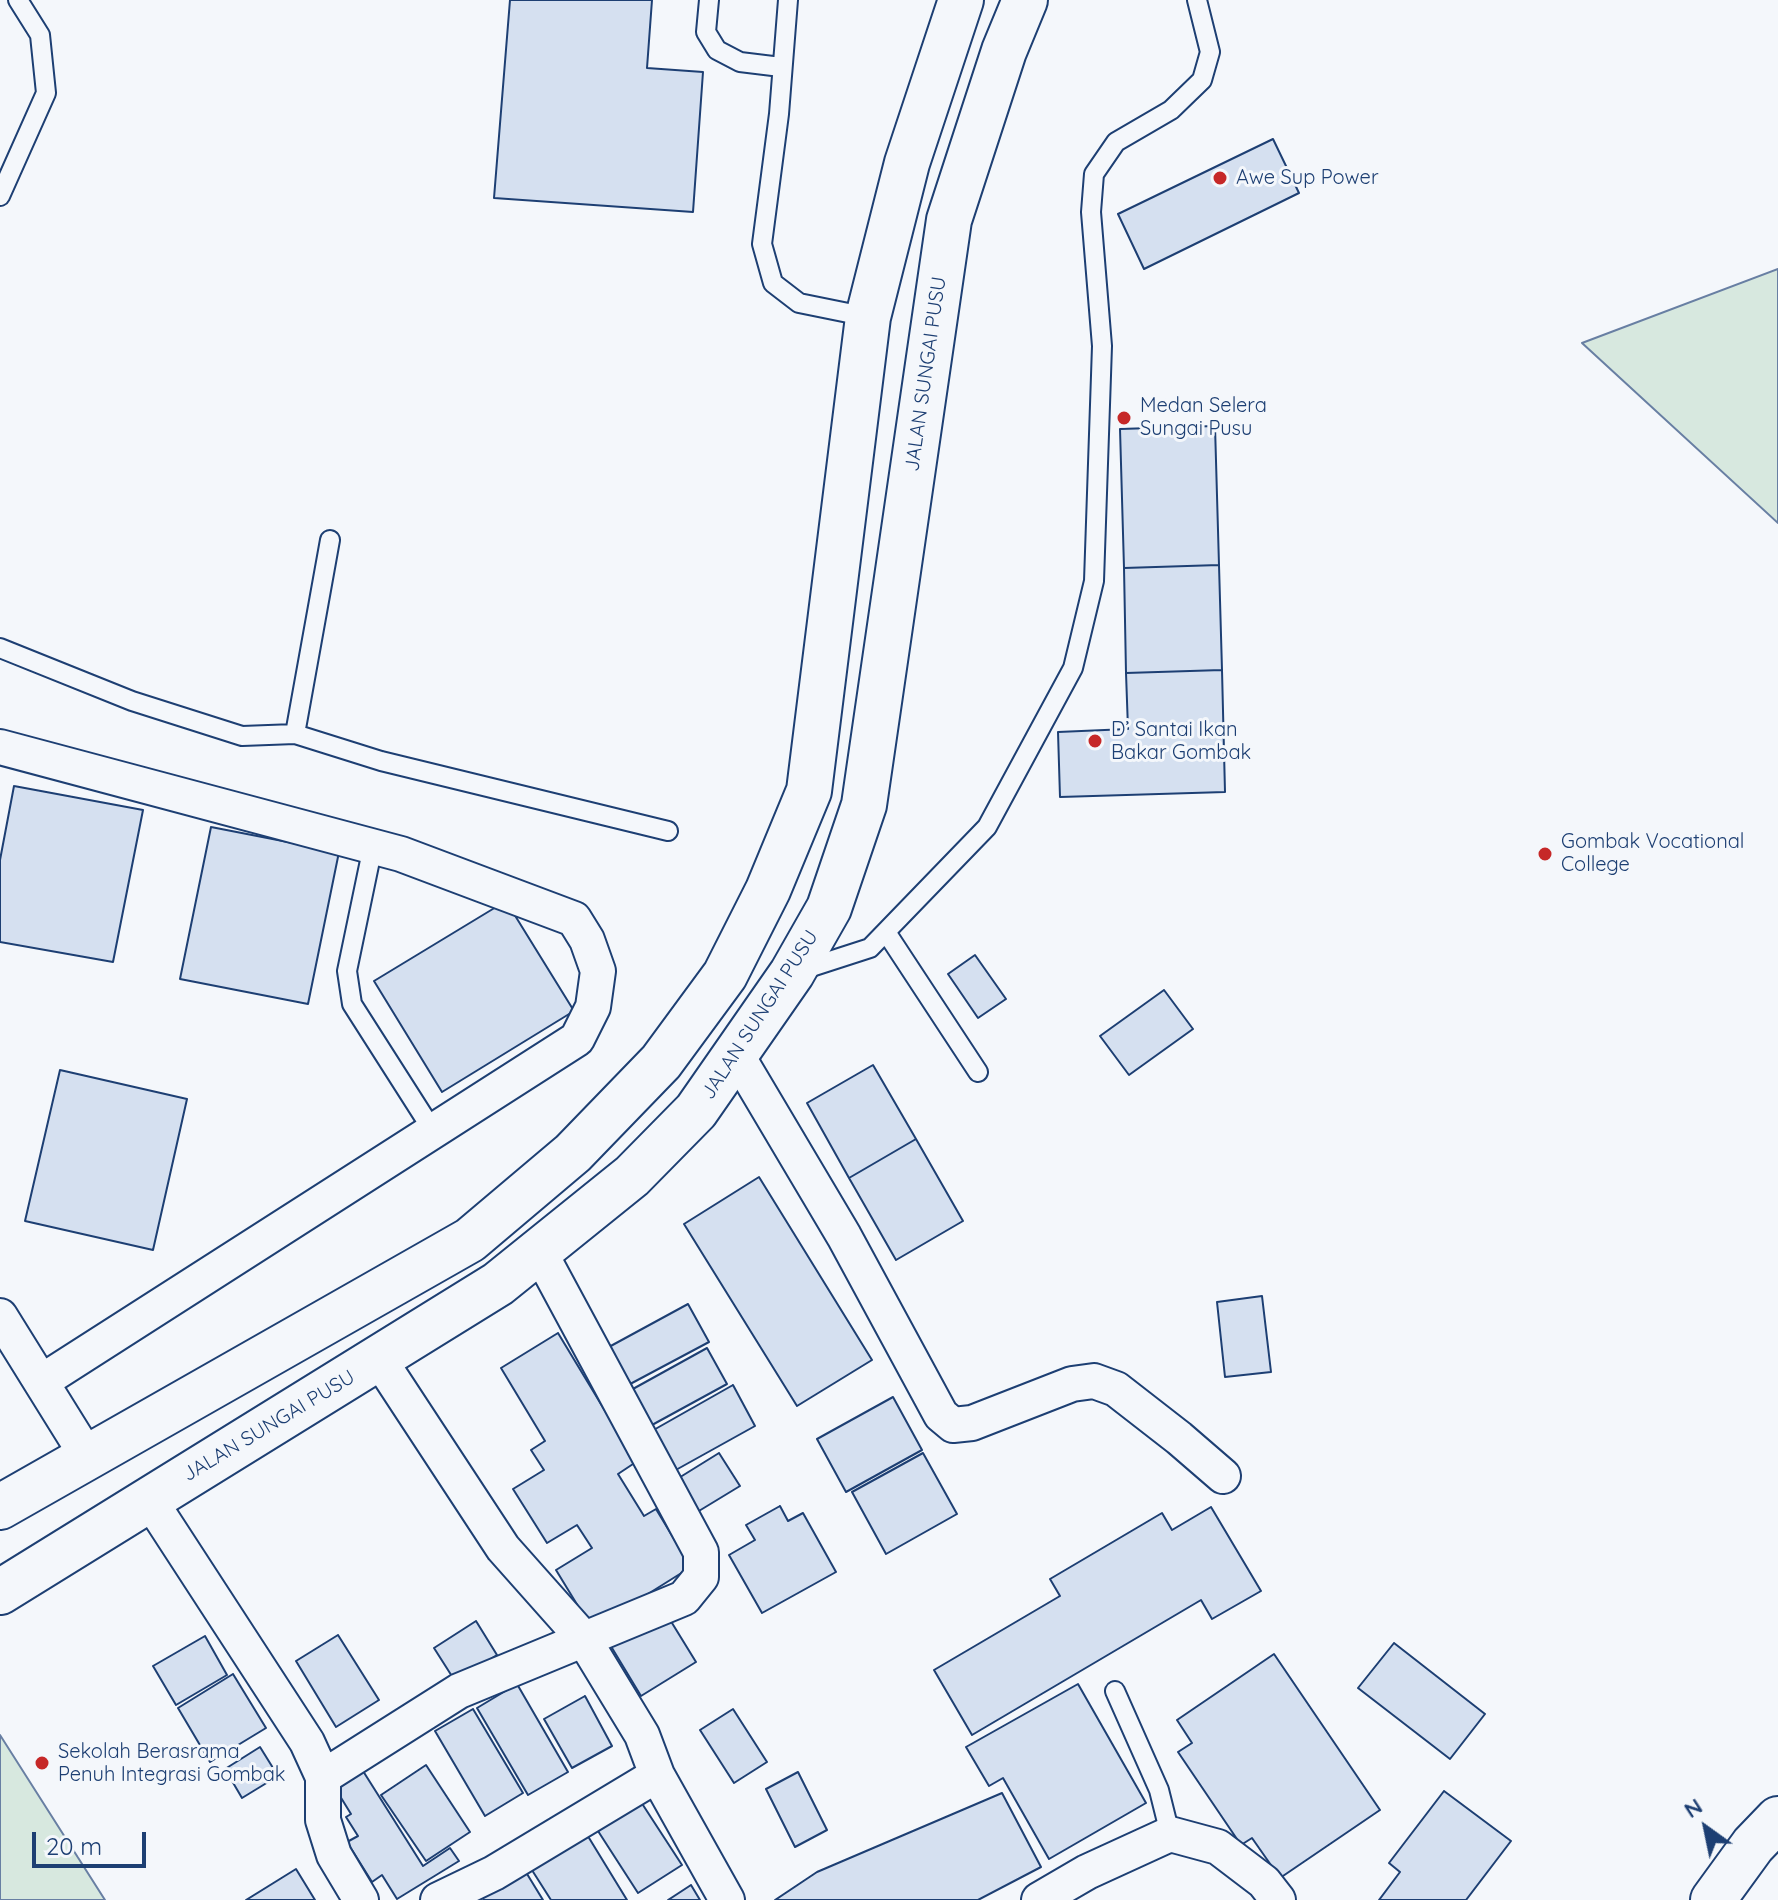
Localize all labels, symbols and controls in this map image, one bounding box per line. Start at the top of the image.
place label: Awe Sup Power [1236,166,1379,190]
marker: Awe Sup Power [1211,169,1229,187]
street label: JALAN SUNGAI PUSU [900,275,952,473]
place label: Medan Selera Sungai Pusu [1140,394,1267,441]
marker: Medan Selera Sungai Pusu [1115,409,1133,427]
place label: D’ Santai Ikan Bakar Gombak [1111,718,1251,765]
marker: D’ Santai Ikan Bakar Gombak [1086,732,1104,750]
place label: Gombak Vocational College [1561,830,1744,877]
marker: Gombak Vocational College [1536,845,1554,863]
street label: JALAN SUNGAI PUSU [696,926,824,1104]
street label: JALAN SUNGAI PUSU [179,1365,359,1487]
place label: Sekolah Berasrama Penuh Integrasi Gombak [58,1740,286,1787]
marker: Sekolah Berasrama Penuh Integrasi Gombak [33,1754,51,1772]
north arrow [1666,1788,1746,1868]
text: N [1679,1792,1707,1824]
scale bar [36,1816,150,1866]
text: 20 m [46,1831,102,1861]

